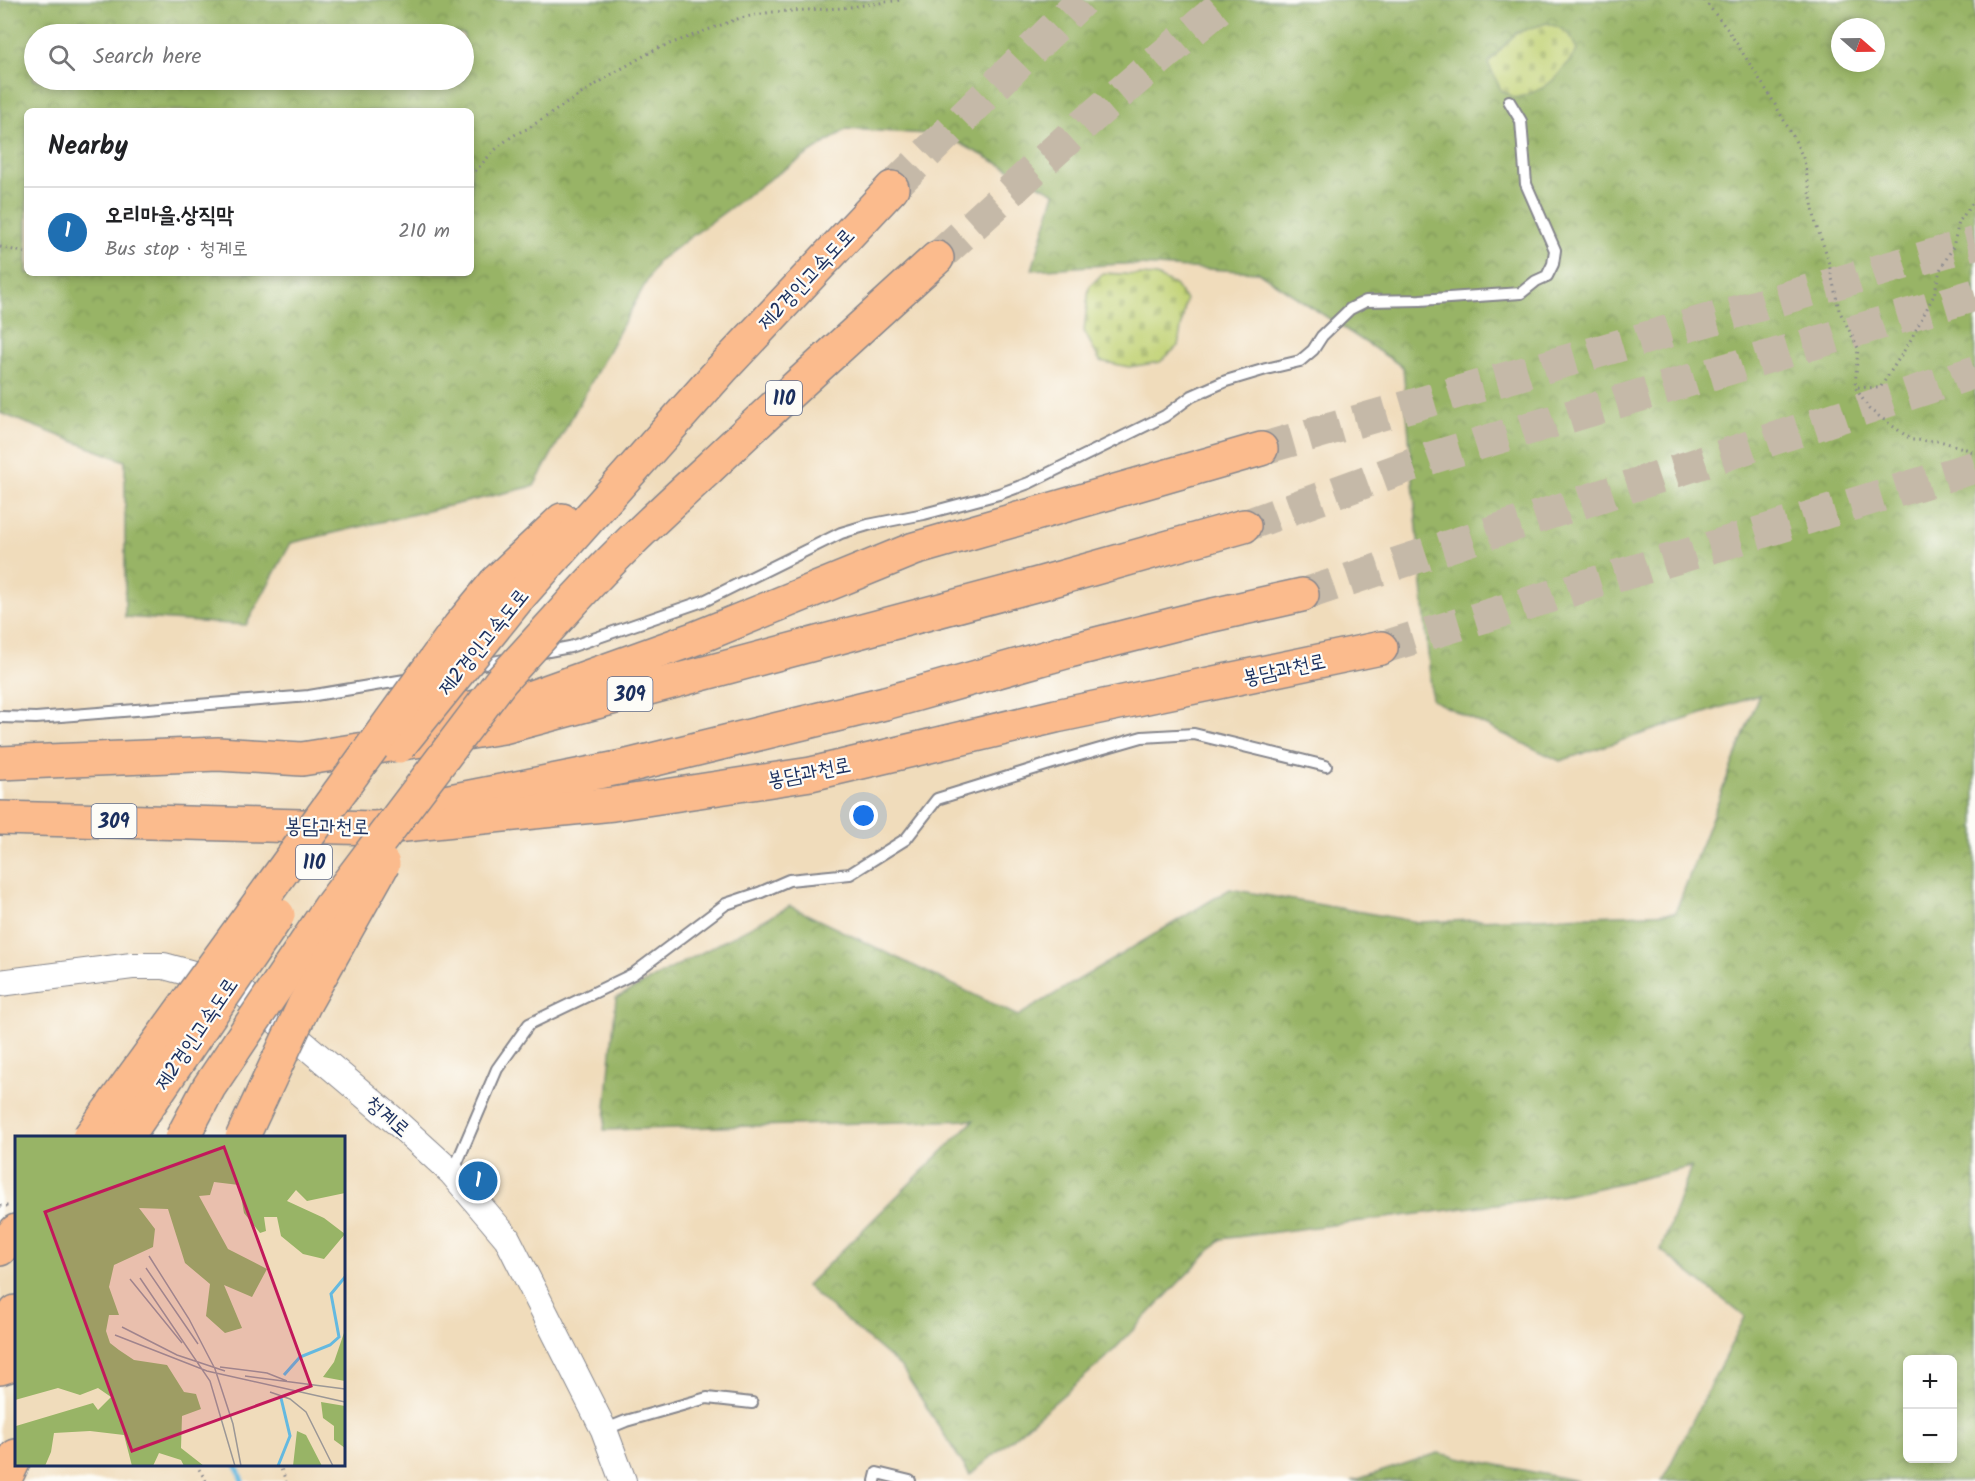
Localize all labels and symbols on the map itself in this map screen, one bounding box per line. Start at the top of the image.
north arrow [1831,18,1885,72]
street label: 제2경인고속도로 [751,221,864,339]
road number: 110 [766,381,802,415]
street label: 제2경인고속도로 [430,582,538,704]
street label: 봉담과천로 [1240,646,1329,695]
road number: 309 [608,677,652,711]
street label: 봉담과천로 [765,749,854,798]
your location [849,801,878,830]
road number: 309 [92,804,136,838]
street label: 봉담과천로 [284,810,370,845]
road number: 110 [296,845,332,879]
street label: 제2경인고속도로 [147,972,247,1098]
street label: 청계로 [357,1088,417,1146]
inset map [15,1136,345,1466]
pin: 1 [458,1158,498,1204]

